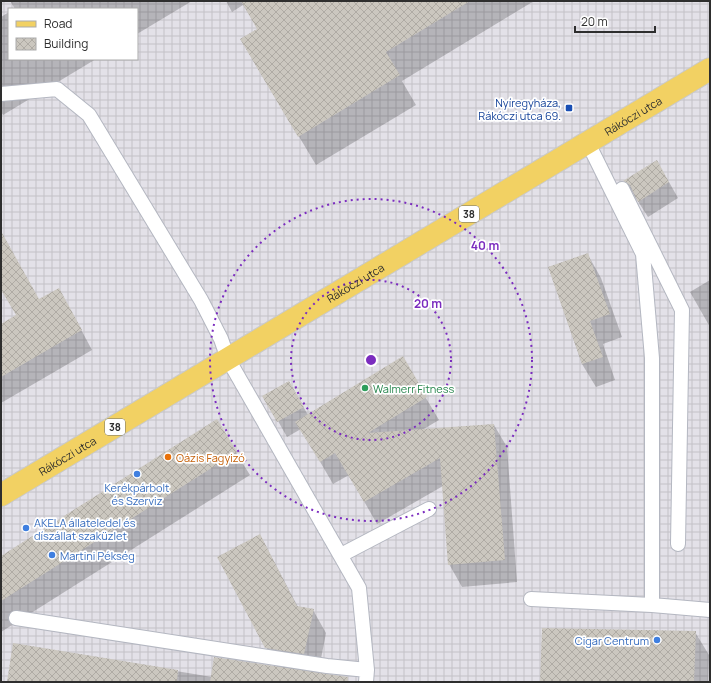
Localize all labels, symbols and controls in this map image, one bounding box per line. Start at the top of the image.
legend [8,8,138,60]
scale bar [575,8,655,34]
text: 20 m [581,13,608,30]
text: Road [44,15,72,32]
text: Building [44,35,88,52]
street label: Rákóczi utca [601,92,664,138]
place label: Nyíregyháza, Rákóczi utca 69. [478,95,561,123]
marker: Nyíregyháza, Rákóczi utca 69. [564,103,574,113]
road number: 38 [459,206,479,222]
text: 40 m [471,237,499,254]
street label: Rákóczi utca [323,259,387,305]
text: 20 m [414,295,442,312]
centre of rings [364,353,378,367]
place label: Walmerr Fitness [373,381,455,396]
marker: Walmerr Fitness [360,383,370,393]
road number: 38 [105,419,125,435]
street label: Rákóczi utca [35,432,99,478]
place label: Oázis Fagyizó [176,450,245,465]
marker: Oázis Fagyizó [163,452,173,462]
marker: Kerékpárbolt és Szerviz [132,469,142,479]
place label: Kerékpárbolt és Szerviz [105,480,169,508]
place label: AKELA állateledel és díszállat szaküzlet [34,515,136,543]
marker: AKELA állateledel és díszállat szaküzlet [21,523,31,533]
place label: Martini Pékség [60,548,135,563]
marker: Martini Pékség [47,550,57,560]
place label: Cigar Centrum [575,633,649,648]
marker: Cigar Centrum [652,635,662,645]

